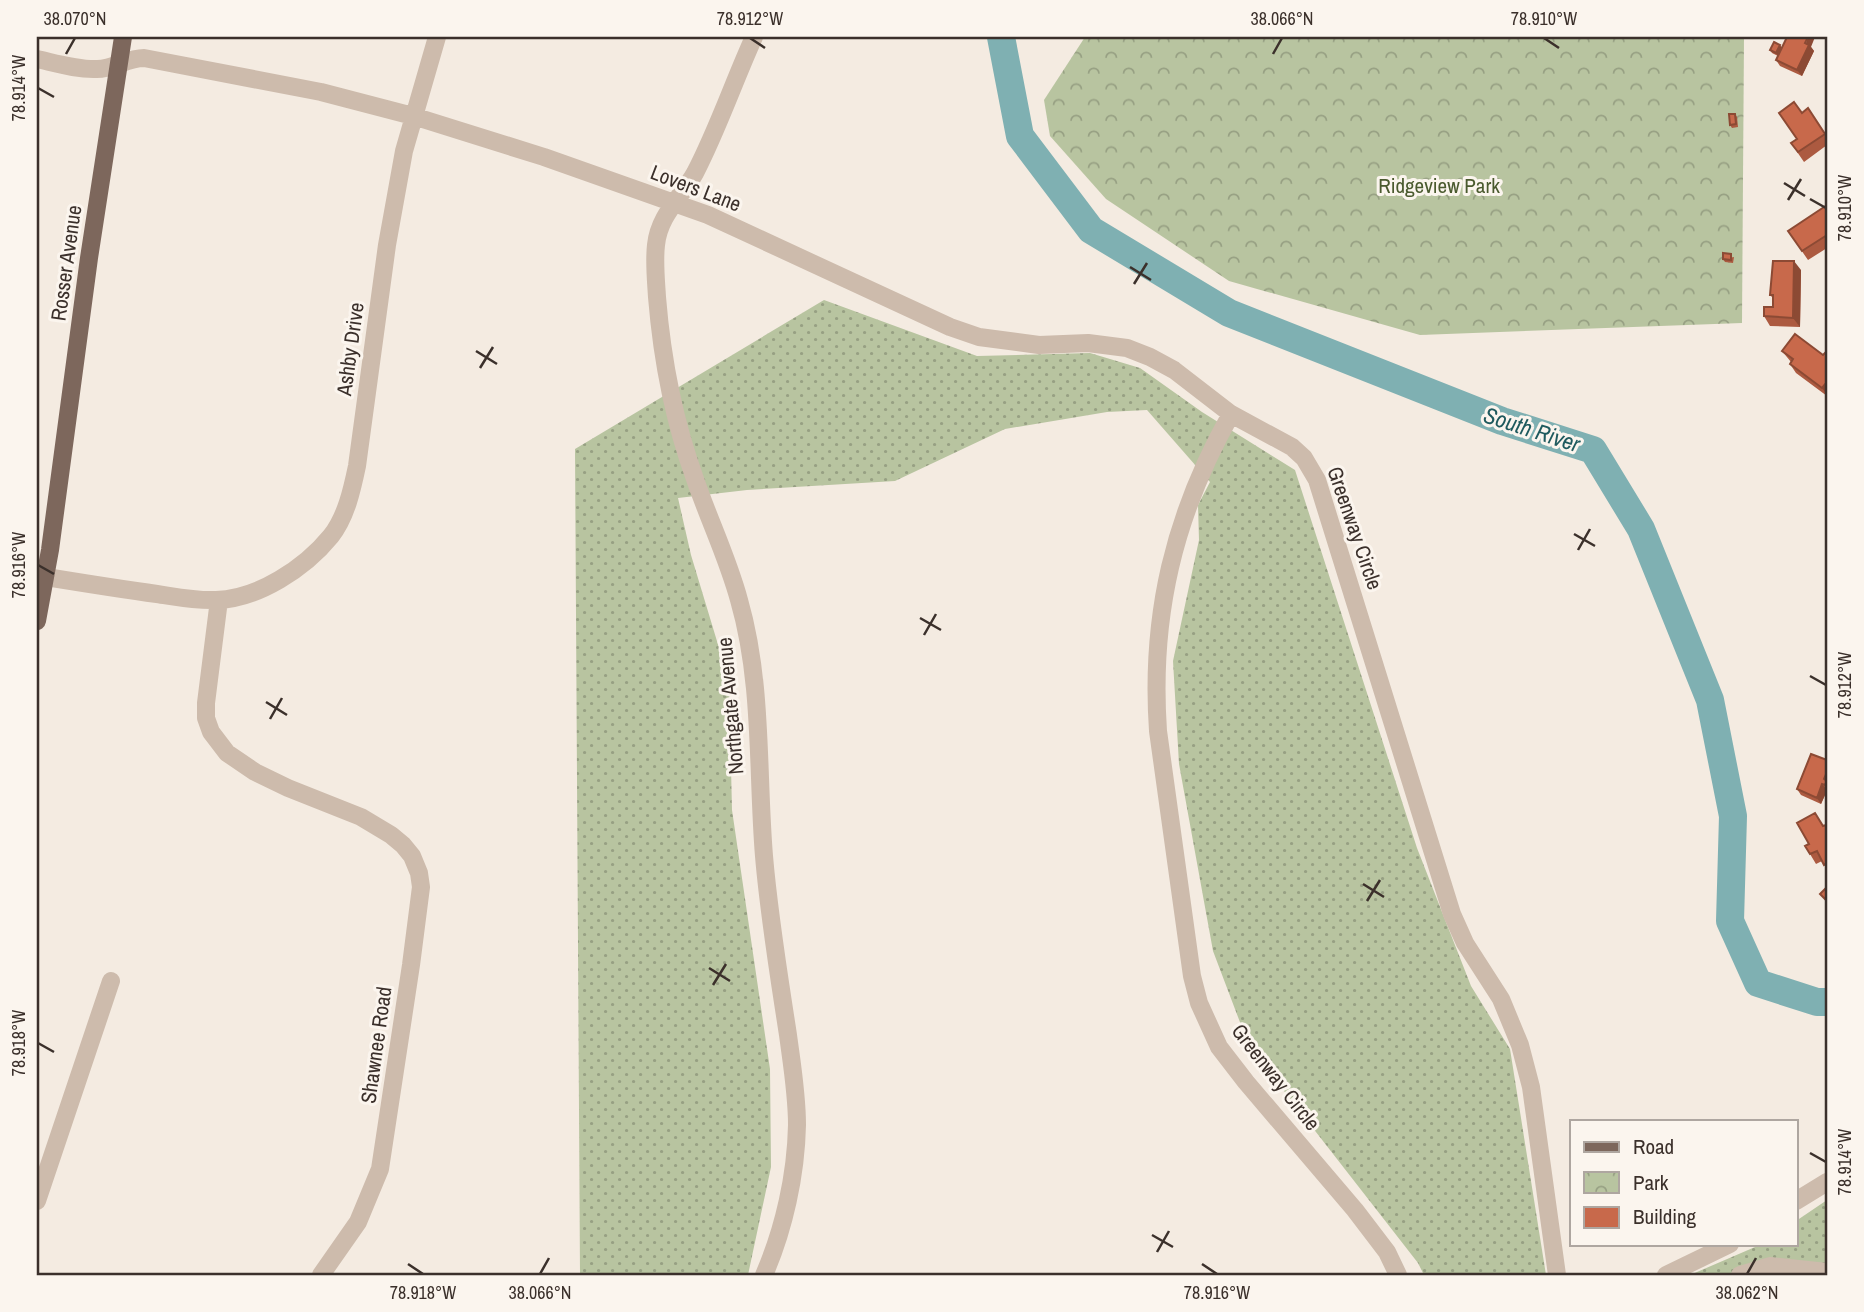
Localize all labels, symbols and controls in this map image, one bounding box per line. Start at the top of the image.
text: 38.070°N [44,6,107,31]
text: 78.912°W [717,6,783,31]
text: 38.066°N [1251,6,1314,31]
text: 78.910°W [1511,6,1577,31]
text: 78.914°W [6,55,31,121]
street label: Lovers Lane [647,157,745,219]
park label: Ridgeview Park [1378,171,1500,200]
text: 78.910°W [1832,175,1857,241]
street label: Rosser Avenue [44,203,88,323]
street label: Ashby Drive [329,301,371,398]
water label: South River [1480,399,1585,459]
street label: Greenway Circle [1320,463,1390,593]
text: 78.916°W [6,532,31,598]
street label: Northgate Avenue [710,636,750,776]
text: 78.912°W [1832,652,1857,718]
street label: Shawnee Road [353,985,399,1105]
text: 78.918°W [6,1010,31,1076]
street label: Greenway Circle [1225,1018,1327,1136]
legend [1570,1120,1798,1246]
text: 78.914°W [1832,1129,1857,1195]
text: Road [1633,1132,1674,1161]
text: Park [1633,1168,1669,1197]
text: Building [1633,1202,1697,1231]
text: 78.918°W [390,1280,456,1305]
text: 38.066°N [509,1280,572,1305]
text: 78.916°W [1184,1280,1250,1305]
text: 38.062°N [1716,1280,1779,1305]

